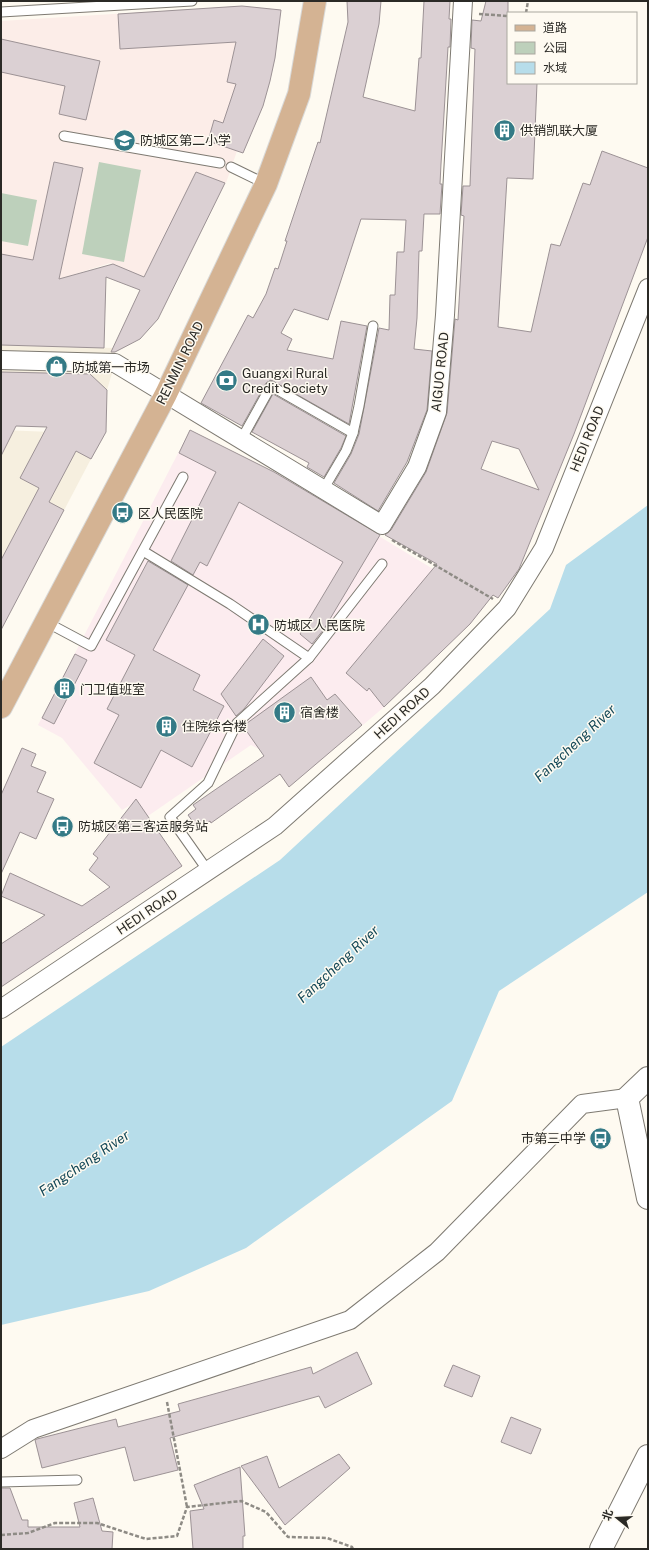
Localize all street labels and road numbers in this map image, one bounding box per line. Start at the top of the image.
street label: RENMIN ROAD [153,319,207,407]
street label: AIGUO ROAD [428,331,452,413]
street label: HEDI ROAD [567,404,607,474]
street label: HEDI ROAD [371,684,433,742]
street label: HEDI ROAD [114,886,180,938]

